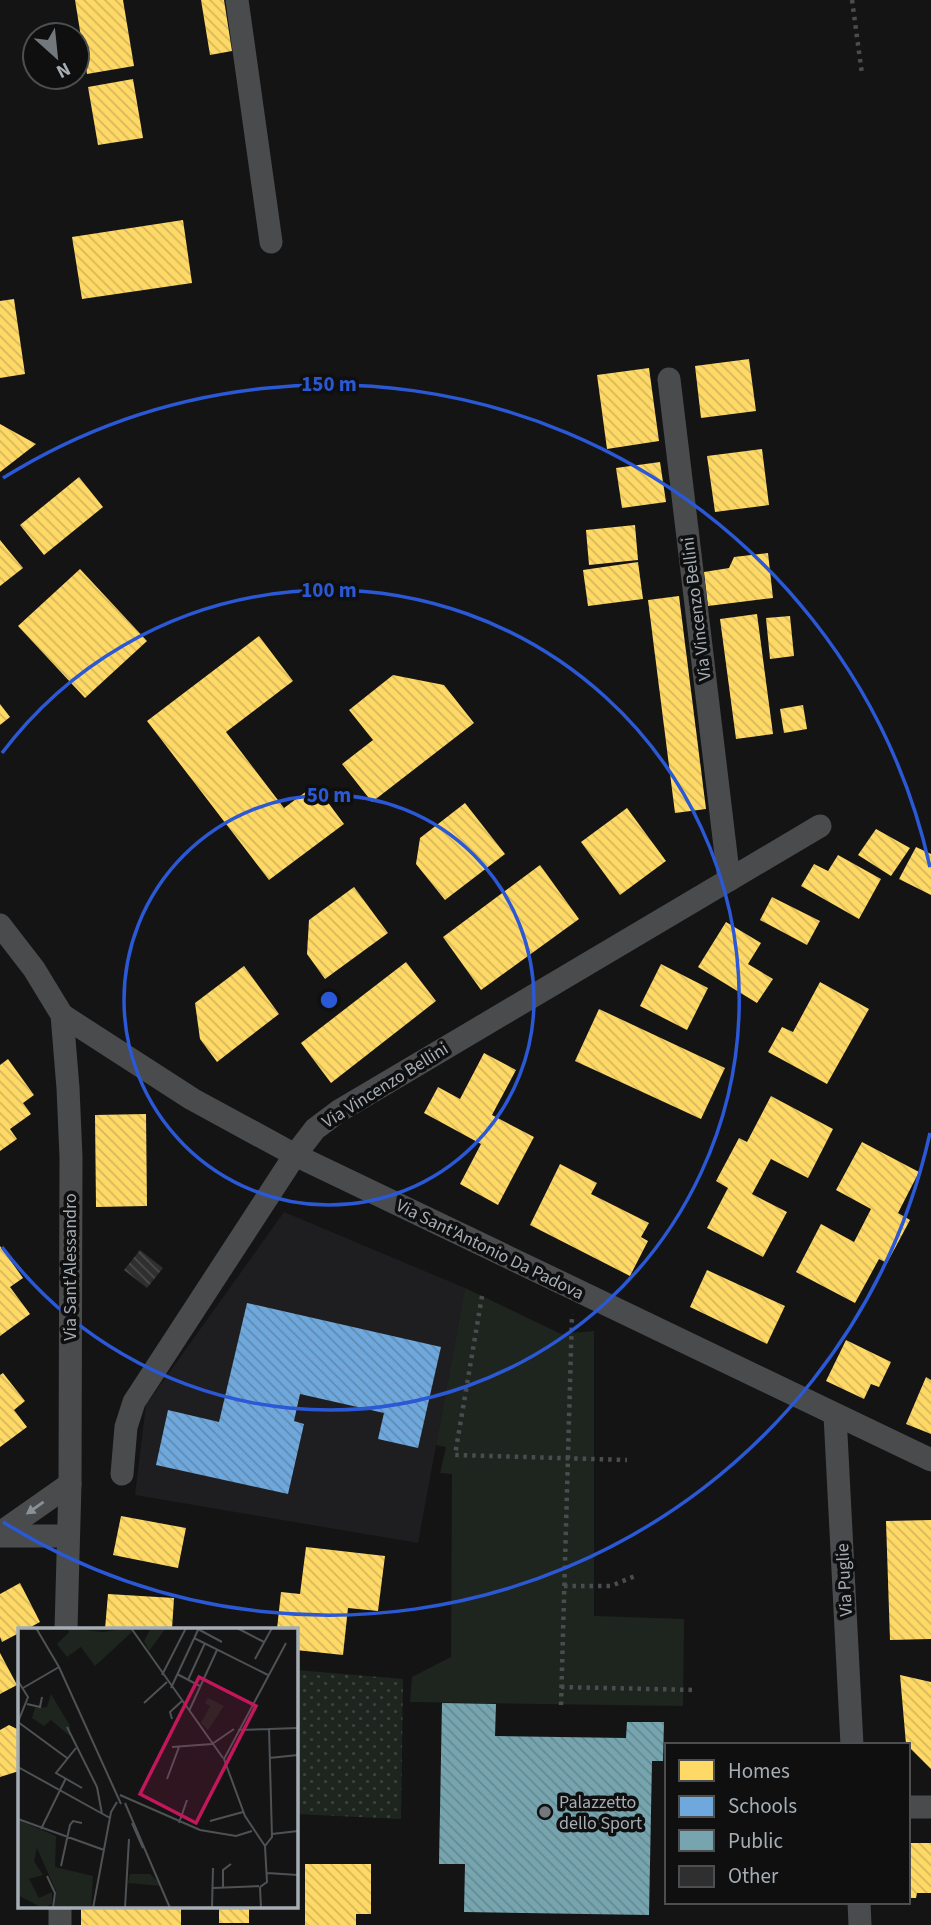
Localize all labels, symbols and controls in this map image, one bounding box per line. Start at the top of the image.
north arrow [21,21,91,91]
text: N [51,55,75,85]
text: 150 m [301,369,357,399]
street label: Via Vincenzo Bellini [675,536,718,682]
text: 100 m [301,575,357,605]
text: 50 m [307,780,351,810]
centre of rings [317,988,341,1012]
street label: Via Vincenzo Bellini [317,1036,453,1134]
street label: Via Sant'Alessandro [58,1193,83,1341]
street label: Via Sant'Antonio Da Padova [392,1193,588,1306]
one-way arrow [26,1501,44,1515]
street label: Via Puglie [830,1543,859,1617]
inset map [18,1628,298,1908]
legend [665,1743,910,1904]
text: Homes [728,1756,790,1786]
place label: Palazzetto dello Sport [559,1790,642,1836]
text: Schools [728,1791,797,1821]
marker: Palazzetto dello Sport [537,1804,553,1820]
text: Public [728,1826,783,1856]
text: Other [728,1861,779,1891]

